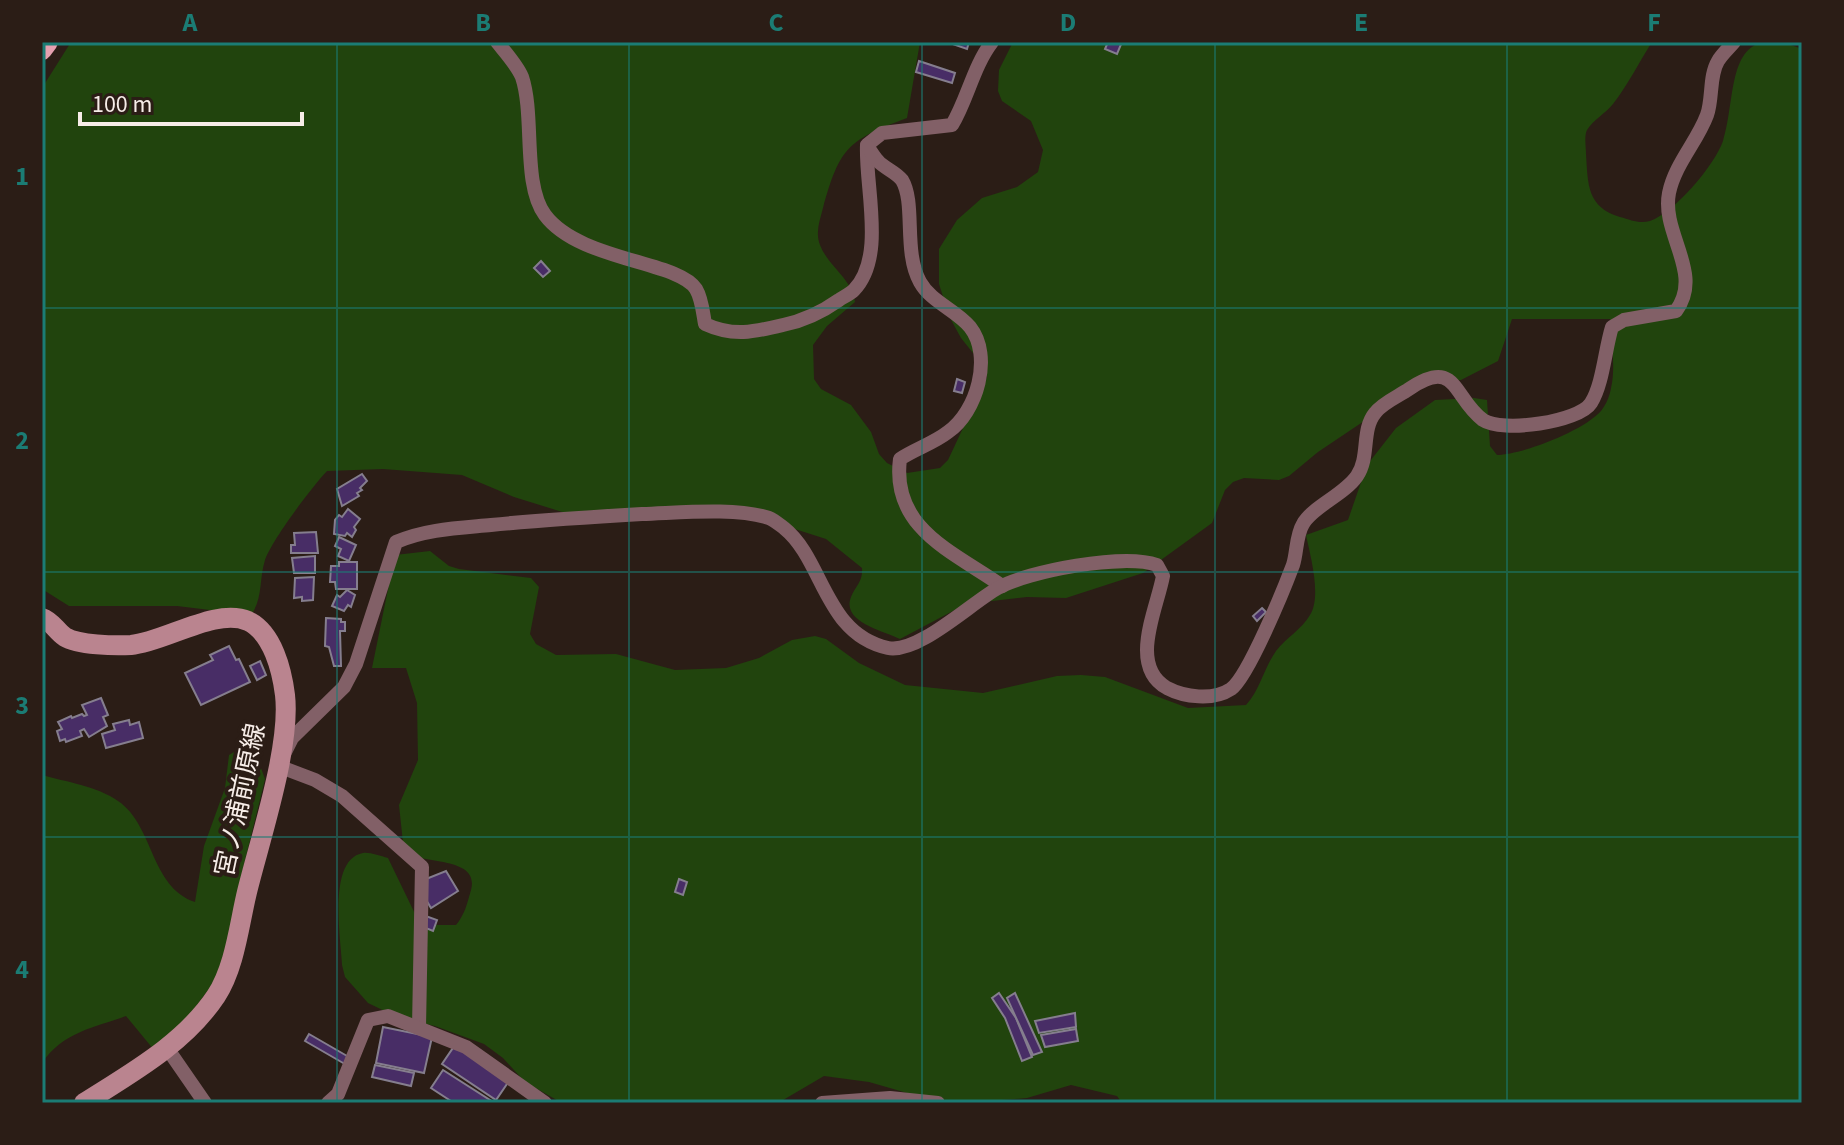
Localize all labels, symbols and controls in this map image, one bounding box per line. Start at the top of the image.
text: A [182,4,199,41]
text: B [475,4,491,41]
text: C [768,4,784,41]
text: D [1060,4,1076,41]
text: E [1354,4,1368,41]
text: F [1647,4,1661,41]
scale bar [80,76,302,126]
text: 100 m [92,87,152,122]
text: 1 [15,158,29,195]
text: 2 [15,422,29,459]
text: 3 [15,687,29,724]
street label: 宮ノ浦前原線 [206,720,274,880]
text: 4 [15,951,29,988]

